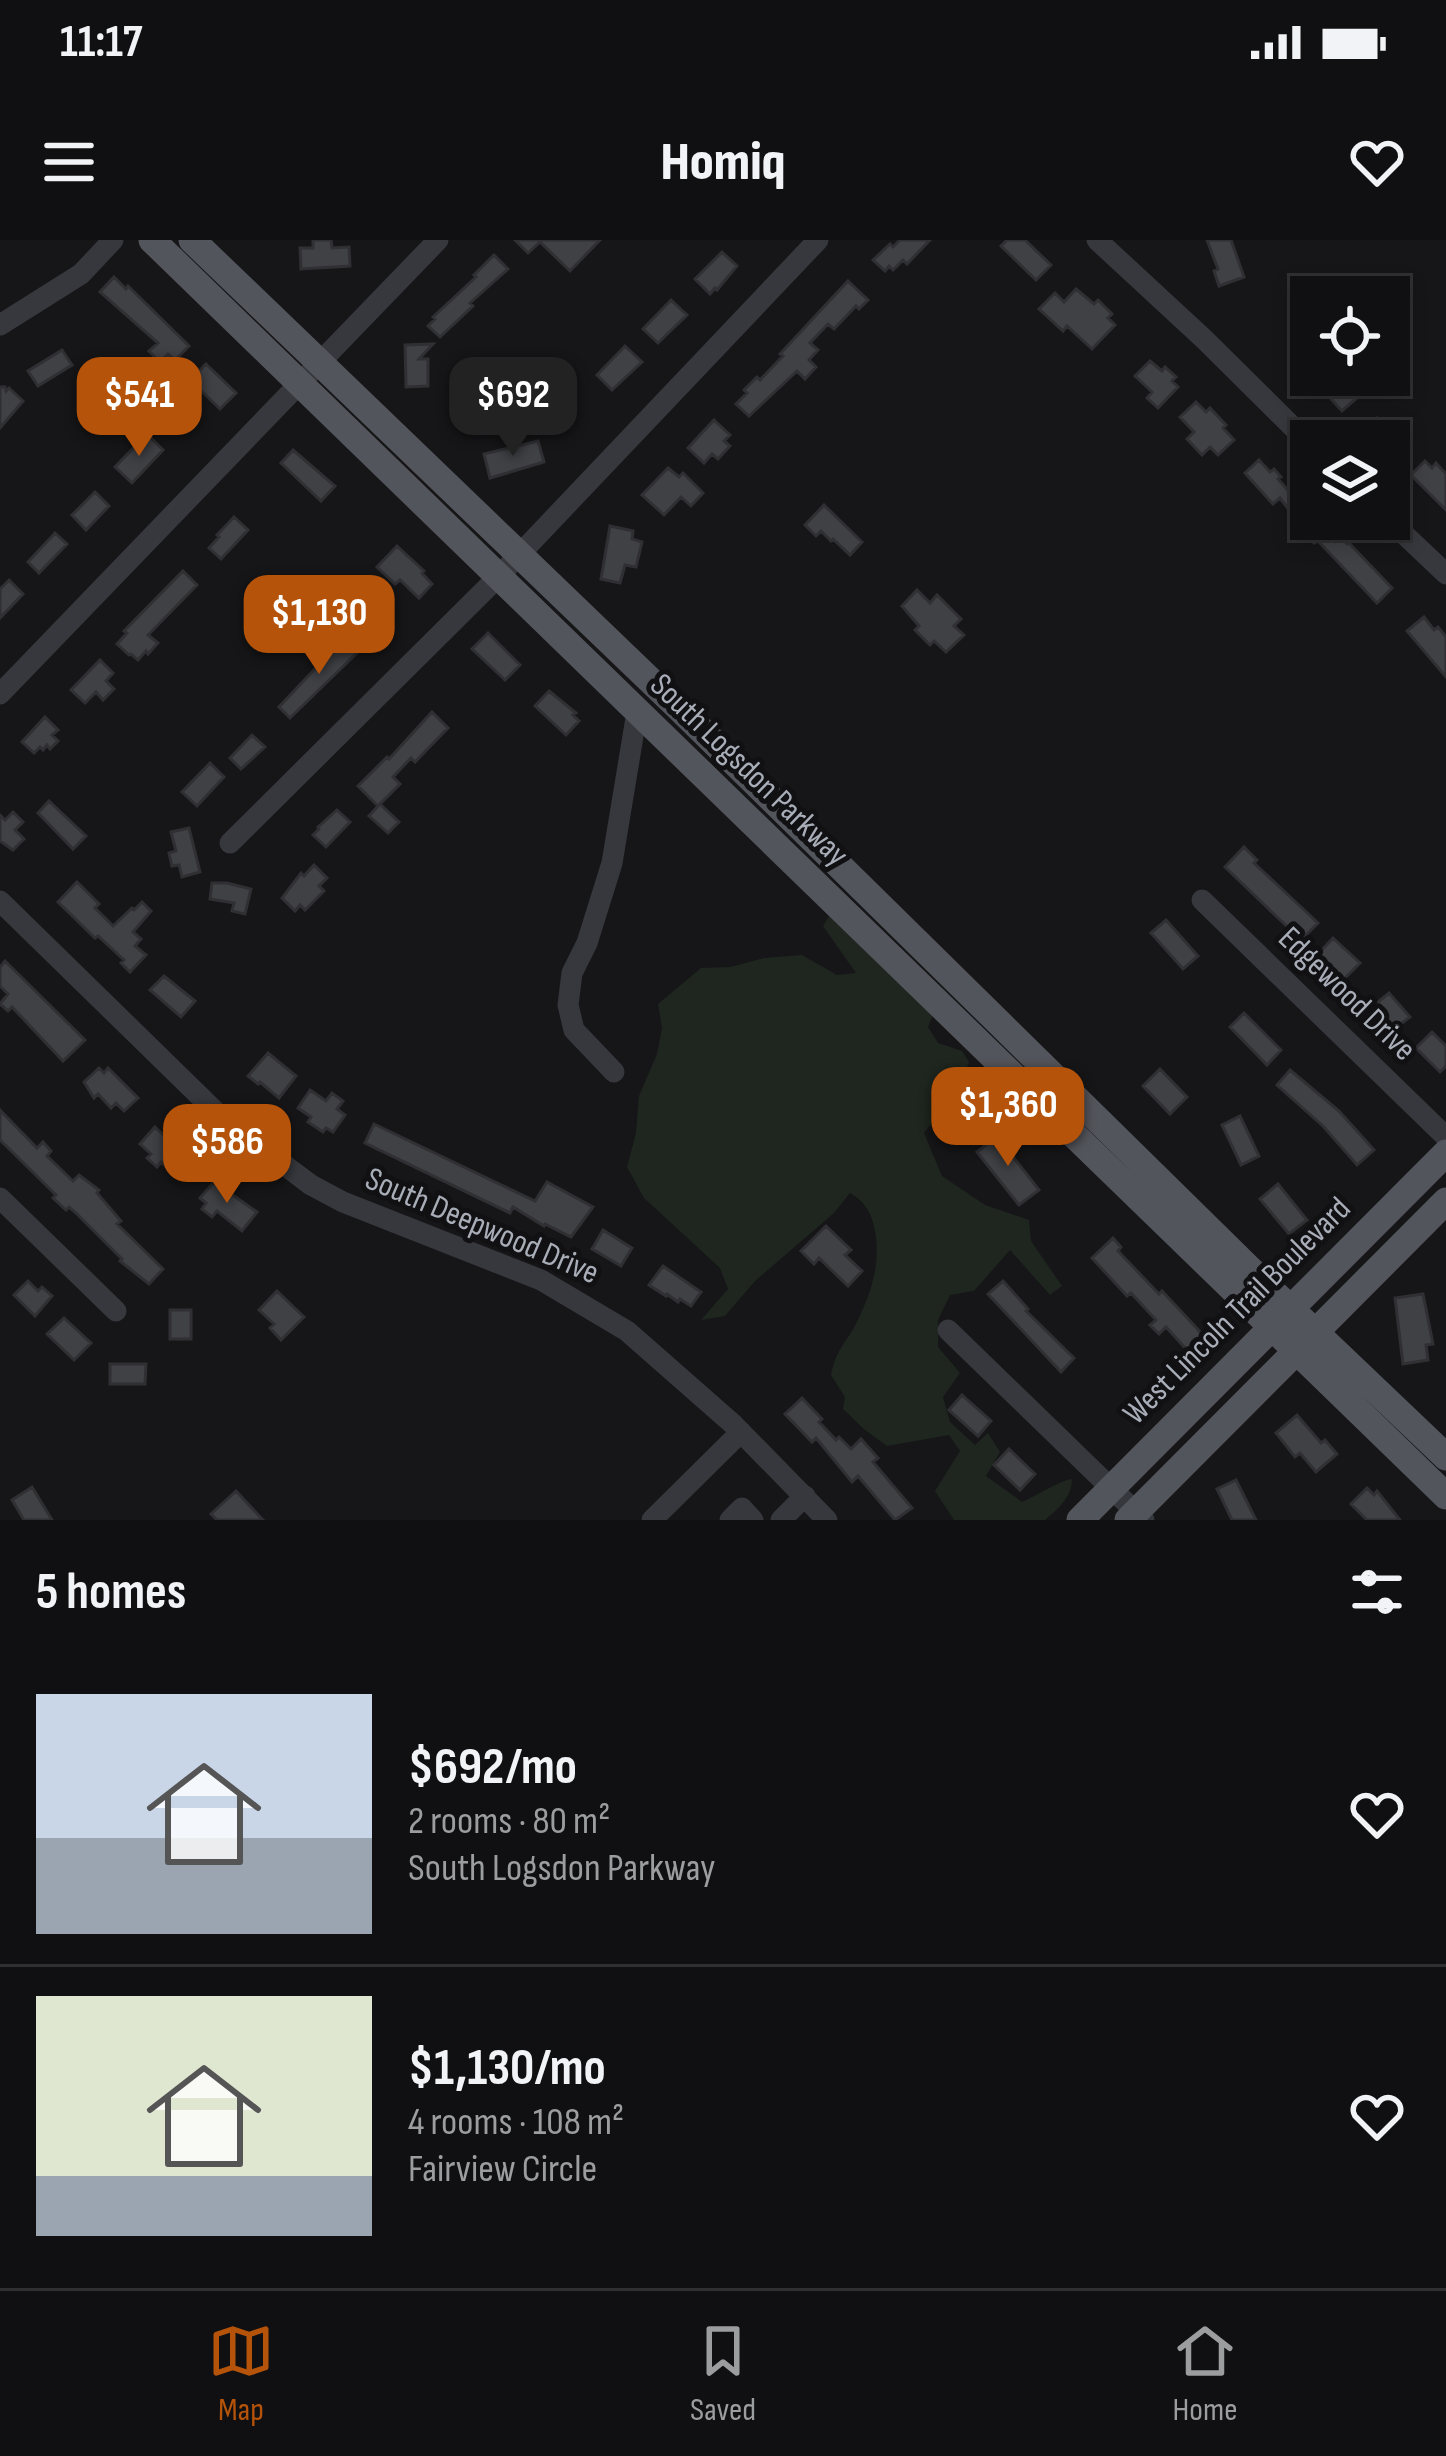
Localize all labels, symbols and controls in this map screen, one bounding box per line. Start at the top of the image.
text: 11:17 [60,15,142,70]
icon: menu [36,129,102,195]
icon: heart [1344,129,1410,195]
text: Homiq [660,130,786,195]
map controls [1290,276,1410,540]
button: locate [1290,276,1410,396]
pin: $541 [68,357,210,459]
pin: $692 [442,357,584,459]
text: $541 [104,372,174,419]
text: $692 [476,372,550,419]
button: layers [1290,420,1410,540]
pin: $1,130 [221,575,417,677]
text: $1,130 [271,590,367,637]
street label: South Logsdon Parkway [642,665,857,875]
street label: Edgewood Drive [1270,919,1424,1069]
pin: $1,360 [910,1067,1106,1169]
text: $1,360 [958,1082,1058,1129]
pin: $586 [156,1104,298,1206]
text: $586 [190,1119,264,1166]
street label: South Deepwood Drive [359,1159,605,1293]
street label: West Lincoln Trail Boulevard [1115,1189,1359,1433]
icon: filters [1344,1559,1410,1625]
text: 5 homes [36,1562,186,1623]
text: $692/mo [408,1737,577,1798]
icon: home [132,1742,276,1886]
icon: heart [1344,1781,1410,1847]
text: 2 rooms · 80 m² [408,1798,610,1845]
text: South Logsdon Parkway [408,1845,715,1892]
text: $1,130/mo [408,2038,606,2099]
icon: home [132,2044,276,2188]
icon: heart [1344,2083,1410,2149]
text: 4 rooms · 108 m² [408,2099,624,2146]
text: Fairview Circle [408,2146,597,2193]
tab: Map [208,2318,274,2430]
tab: Saved [690,2318,756,2430]
tab: Home [1172,2318,1238,2430]

